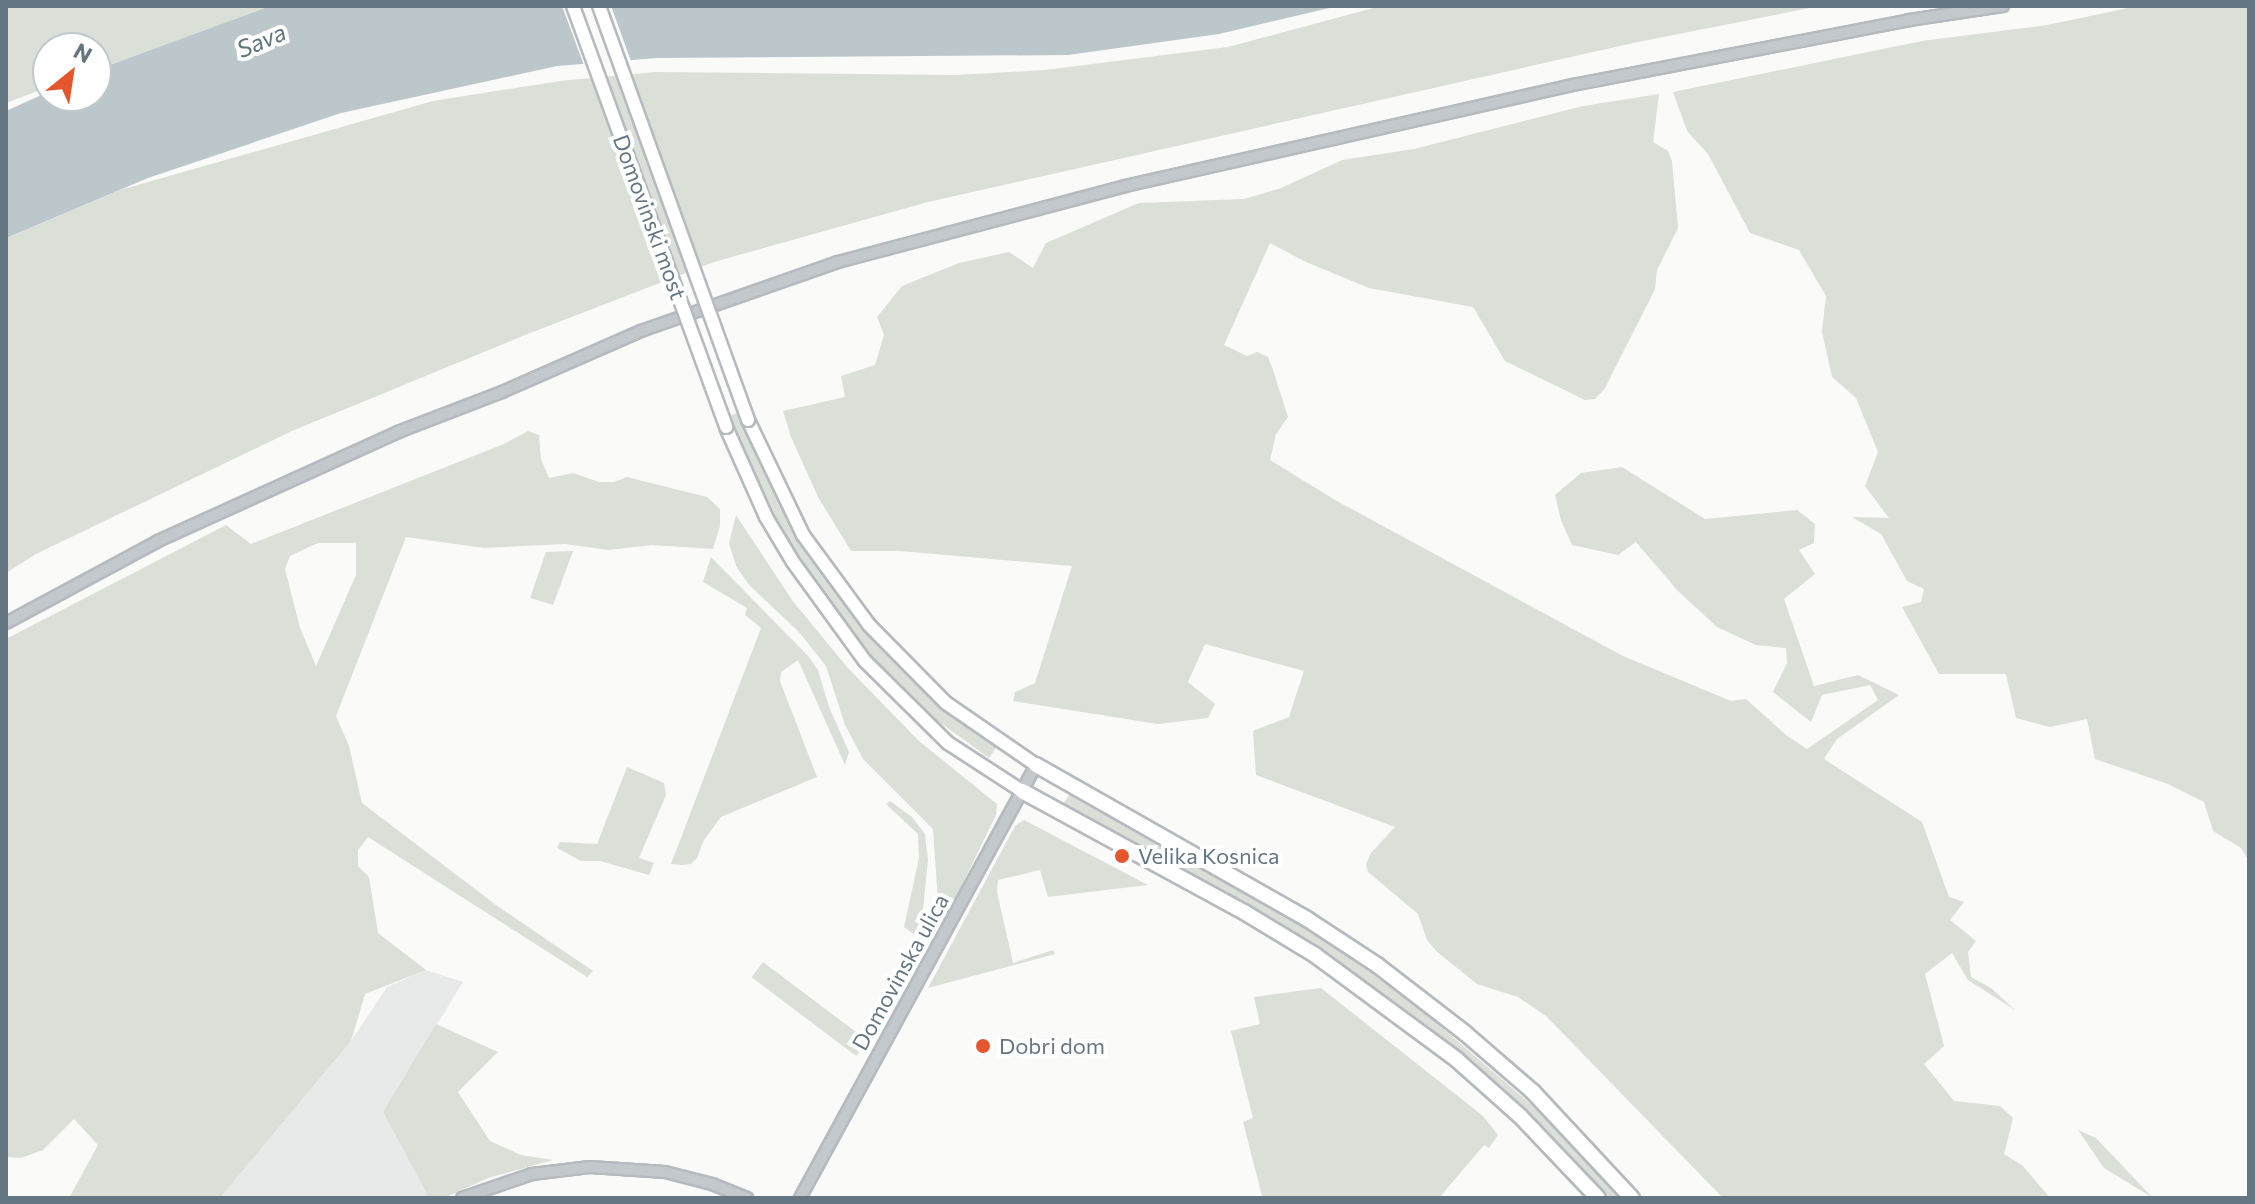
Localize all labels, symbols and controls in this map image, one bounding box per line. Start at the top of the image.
water label: Sava [232,17,290,63]
north arrow [32,32,112,112]
text: N [69,37,97,68]
street label: Domovinski most [608,131,692,303]
place label: Velika Kosnica [1138,843,1280,869]
marker: Velika Kosnica [1113,847,1131,865]
street label: Domovinska ulica [846,889,954,1055]
place label: Dobri dom [999,1033,1105,1059]
marker: Dobri dom [974,1037,992,1055]

